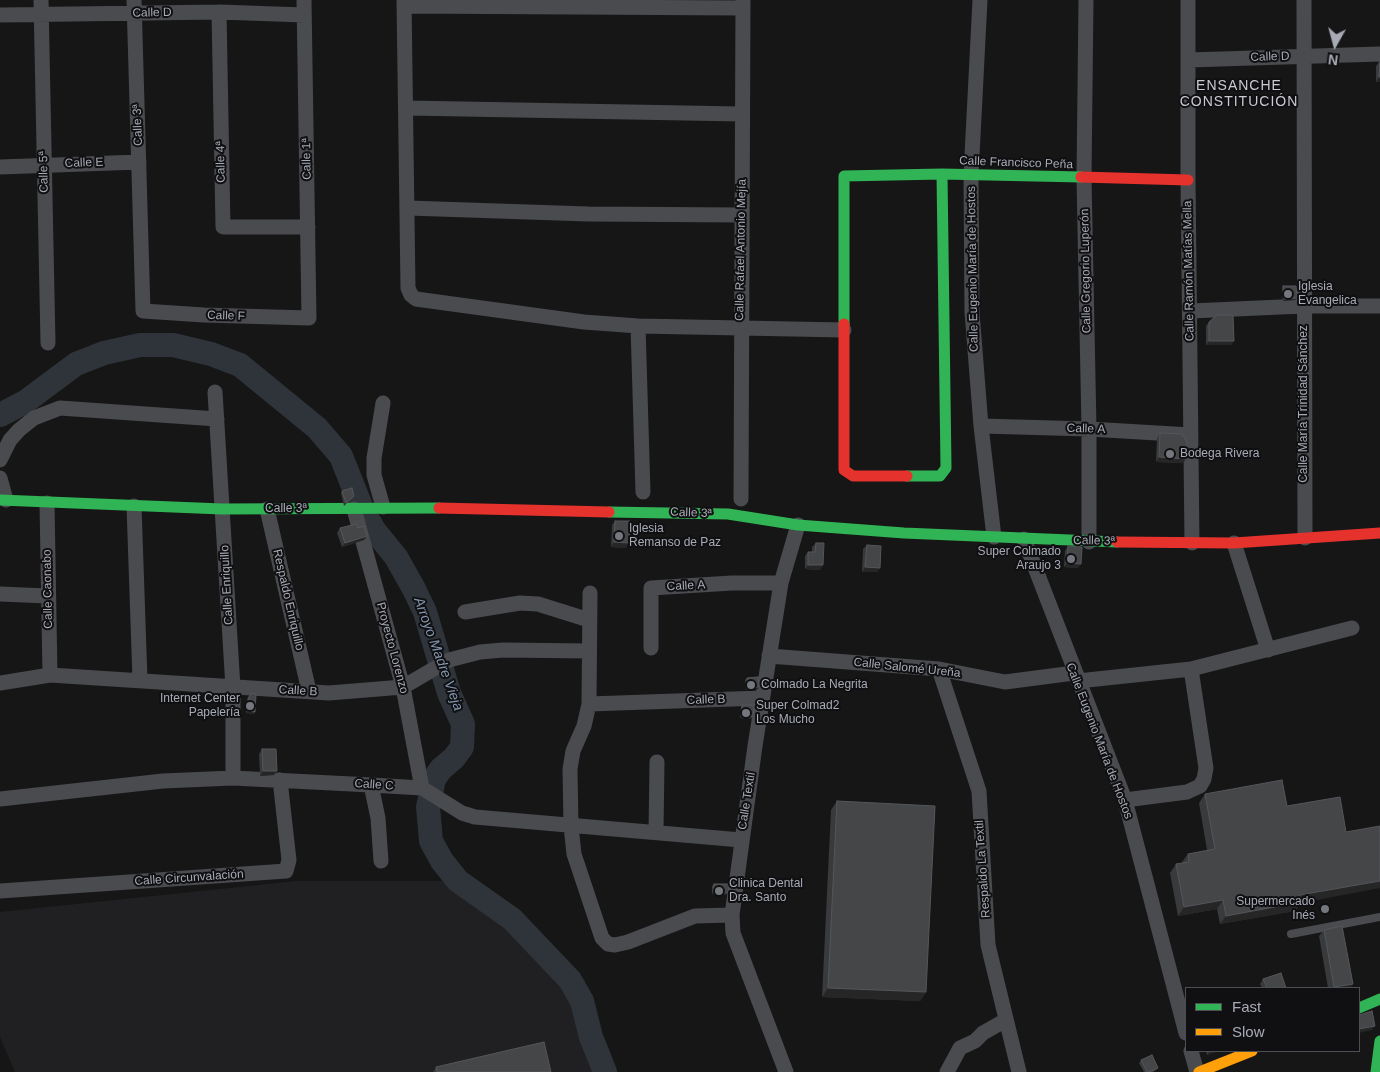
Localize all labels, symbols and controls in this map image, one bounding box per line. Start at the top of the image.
street label: Calle D [132,5,172,21]
north arrow [1310,20,1360,70]
street label: Calle D [1250,49,1290,65]
text: N [1327,51,1339,68]
district label: ENSANCHE CONSTITUCIÓN [1178,78,1300,110]
street label: Calle 3ª [130,104,146,146]
street label: Calle 1ª [299,138,315,180]
street label: Calle 4ª [213,141,229,183]
street label: Calle 5ª [36,151,52,193]
street label: Calle Francisco Peña [959,154,1073,172]
street label: Calle E [64,155,104,171]
street label: Calle Rafael Antonio Mejía [733,179,749,321]
street label: Calle Eugenio María de Hostos [964,186,982,352]
street label: Calle Ramón Matías Mella [1181,201,1197,341]
street label: Calle Gregorio Luperón [1078,209,1094,333]
place label: Iglesia Evangelica [1298,280,1357,308]
marker: Iglesia Evangelica [1282,288,1294,300]
street label: Calle F [207,308,245,324]
street label: Calle María Trinidad Sánchez [1297,325,1311,483]
street label: Calle A [1066,421,1106,437]
place label: Bodega Rivera [1180,447,1259,461]
marker: Bodega Rivera [1164,448,1176,460]
street label: Calle 3ª [265,502,307,516]
street label: Calle 3ª [670,505,712,521]
place label: Iglesia Remanso de Paz [629,522,721,550]
marker: Iglesia Remanso de Paz [613,530,625,542]
street label: Calle 3ª [1073,533,1115,549]
street label: Calle Enriquillo [218,545,236,625]
place label: Super Colmado Araujo 3 [978,545,1061,573]
street label: Respaldo Enriquillo [269,548,307,652]
street label: Calle Caonabo [40,549,56,629]
marker: Super Colmado Araujo 3 [1065,553,1077,565]
street label: Calle A [666,578,706,594]
water label: Arroyo Madre Vieja [410,595,466,713]
street label: Proyecto Lorenzo [373,601,411,695]
street label: Calle Salomé Ureña [853,655,961,681]
street label: Calle Eugenio María de Hostos [1063,661,1135,821]
place label: Colmado La Negrita [761,678,868,692]
marker: Colmado La Negrita [745,679,757,691]
street label: Calle B [278,683,318,699]
place label: Internet Center Papelería [160,692,240,720]
street label: Calle B [686,692,726,708]
place label: Super Colmad2 Los Mucho [756,699,839,727]
marker: Internet Center Papelería [244,700,256,712]
marker: Super Colmad2 Los Mucho [740,707,752,719]
street label: Calle Textil [735,771,759,831]
street label: Calle C [354,776,394,794]
street label: Respaldo La Textil [972,820,994,918]
street label: Calle Circunvalación [134,867,244,889]
place label: Clinica Dental Dra. Santo [729,877,803,905]
marker: Clinica Dental Dra. Santo [713,885,725,897]
place label: Supermercado Inés [1236,895,1315,923]
marker: Supermercado Inés [1319,903,1331,915]
legend [1185,987,1360,1052]
text: Fast [1232,998,1261,1015]
text: Slow [1232,1023,1265,1040]

